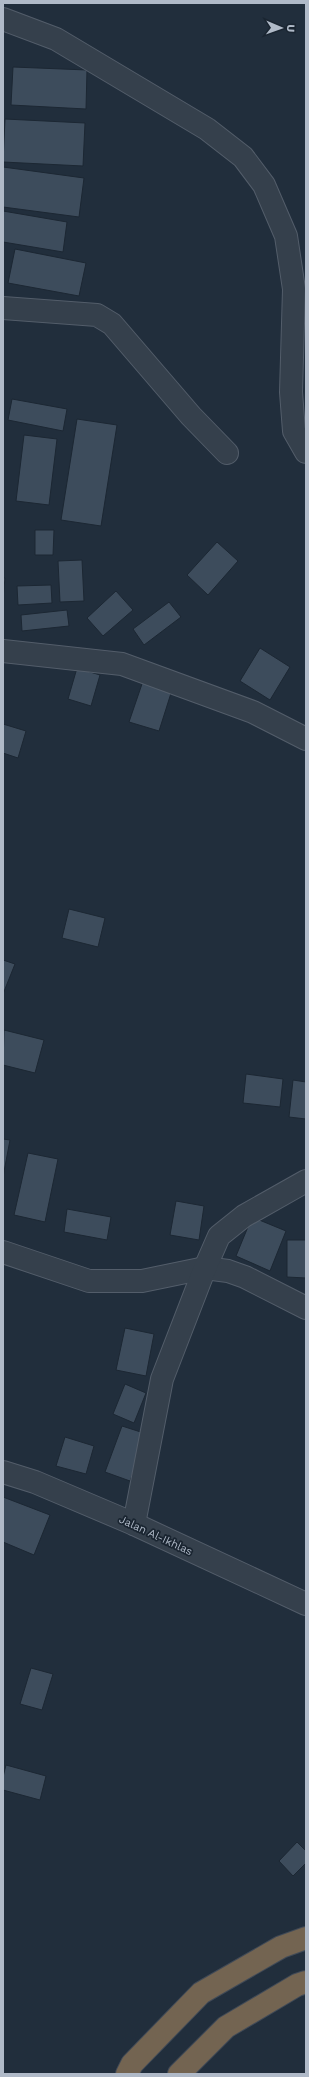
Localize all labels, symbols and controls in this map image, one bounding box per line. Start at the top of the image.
north arrow [261,8,301,48]
text: U [284,24,297,33]
street label: Jalan Al-Ikhlas [117,1513,195,1558]

